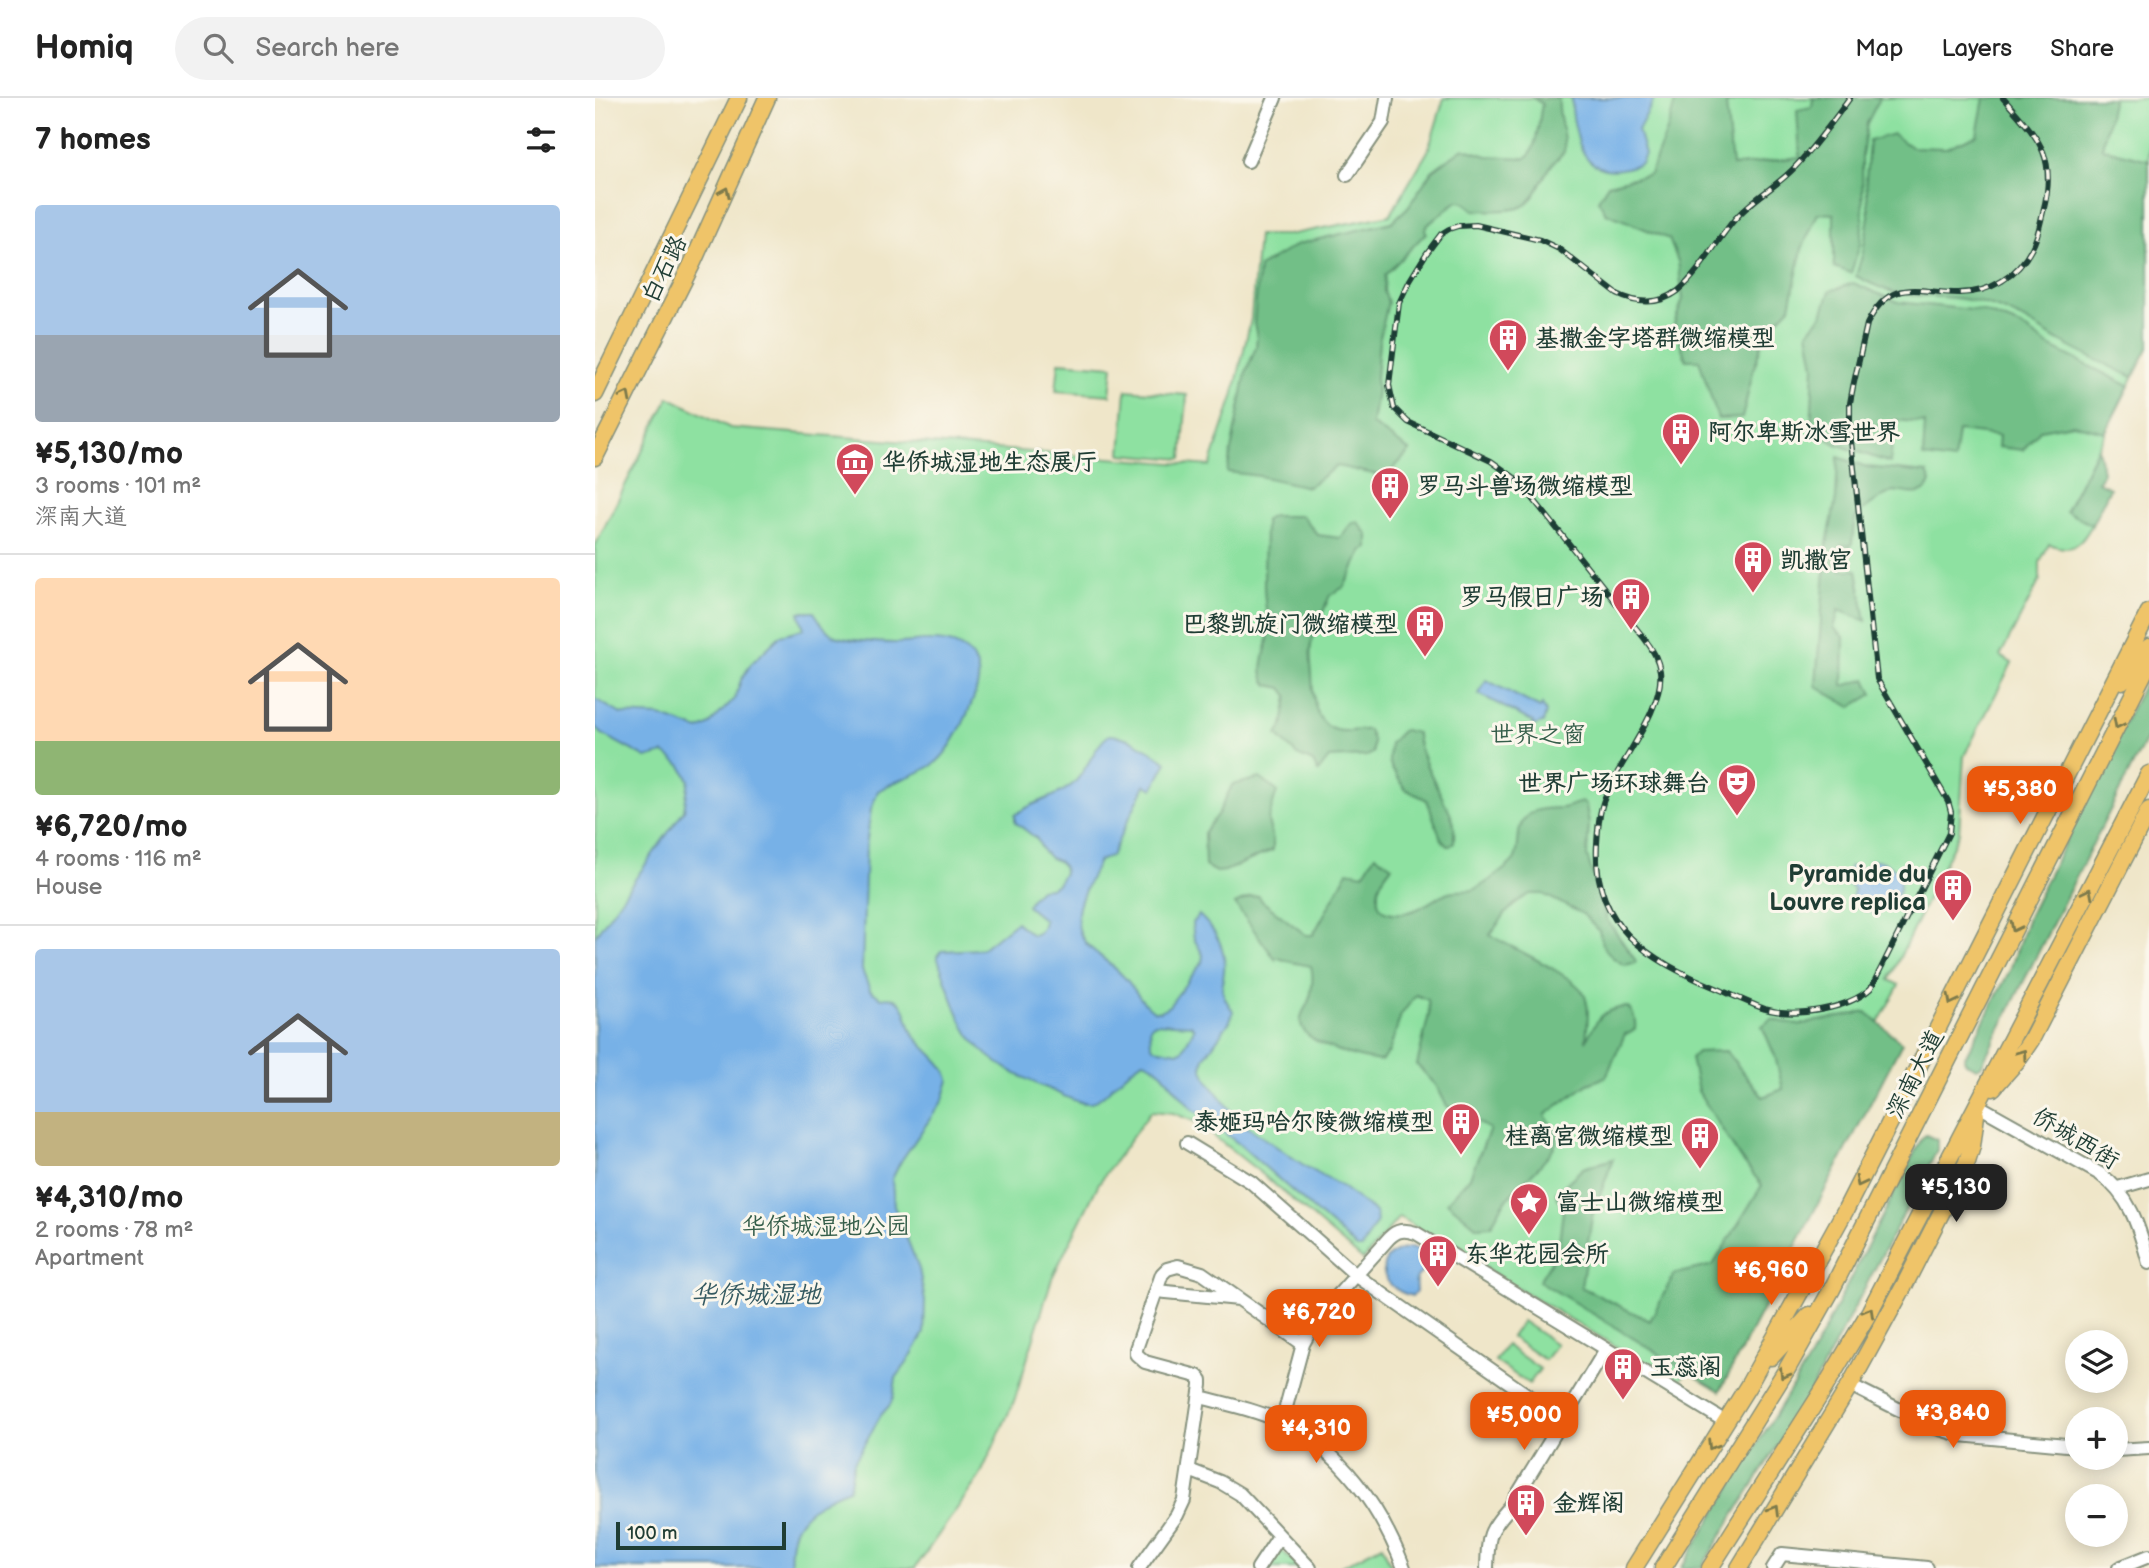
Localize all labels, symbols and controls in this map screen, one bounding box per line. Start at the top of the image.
search box [175,17,665,80]
text: Homiq [35,28,133,68]
icon: search [199,29,237,67]
text: Search here [255,33,400,64]
text: Map [1855,34,1903,63]
text: Layers [1941,34,2012,63]
text: Share [2050,34,2114,63]
icon: filters [522,121,560,159]
text: 7 homes [35,122,151,158]
one-way arrow [717,186,731,199]
street label: 白石路 [636,231,693,308]
icon: home [235,250,361,376]
building icon: 基撒金字塔群微缩模型 [1487,317,1529,372]
place label: 基撒金字塔群微缩模型 [1535,324,1775,353]
one-way arrow [617,391,631,403]
building icon: 阿尔卑斯冰雪世界 [1660,411,1702,466]
place label: 阿尔卑斯冰雪世界 [1708,418,1900,447]
text: ¥5,130/mo [35,436,183,472]
museum icon: 华侨城湿地生态展厅 [834,441,876,496]
place label: 华侨城湿地生态展厅 [882,448,1098,477]
building icon: 罗马斗兽场微缩模型 [1369,465,1411,520]
text: 3 rooms · 101 m² [35,472,201,500]
place label: 罗马斗兽场微缩模型 [1417,472,1633,501]
text: 深南大道 [35,503,127,531]
building icon: 凯撒宫 [1732,539,1774,594]
place label: 凯撒宫 [1780,546,1852,575]
building icon: 罗马假日广场 [1610,576,1652,631]
place label: 罗马假日广场 [1460,583,1604,612]
building icon: 巴黎凯旋门微缩模型 [1404,603,1446,658]
place label: 巴黎凯旋门微缩模型 [1182,610,1398,639]
icon: home [235,624,361,750]
one-way arrow [2113,717,2127,729]
park label: 世界之窗 [1490,720,1586,749]
theatre icon: 世界广场环球舞台 [1716,762,1758,817]
pin: ¥5,380 [1963,766,2077,826]
place label: 世界广场环球舞台 [1518,769,1710,798]
text: ¥5,380 [1983,775,2057,803]
text: ¥6,720/mo [35,809,188,845]
text: 4 rooms · 116 m² [35,845,202,873]
place label: Pyramide du Louvre replica [1769,860,1926,917]
building icon: Pyramide du Louvre replica [1932,867,1974,922]
text: House [35,873,102,901]
one-way arrow [2079,887,2093,900]
one-way arrow [2010,920,2024,932]
one-way arrow [1947,993,1961,1006]
icon: home [235,995,361,1121]
street label: 深南大道 [1881,1025,1950,1124]
one-way arrow [2013,1049,2026,1062]
building icon: 泰姬玛哈尔陵微缩模型 [1440,1101,1482,1156]
street label: 侨城西街 [2027,1101,2124,1176]
place label: 泰姬玛哈尔陵微缩模型 [1194,1108,1434,1137]
building icon: 桂离宫微缩模型 [1679,1115,1721,1170]
place label: 桂离宫微缩模型 [1505,1122,1673,1151]
pin: ¥5,130 [1899,1164,2013,1224]
text: ¥5,130 [1921,1173,1991,1201]
one-way arrow [1854,1175,1868,1188]
text: ¥4,310/mo [35,1180,183,1216]
place icon: 富士山微缩模型 [1508,1181,1550,1236]
place label: 富士山微缩模型 [1556,1188,1724,1217]
park label: 华侨城湿地公园 [742,1212,910,1241]
text: 2 rooms · 78 m² [35,1216,193,1244]
building icon: 东华花园会所 [1417,1233,1459,1288]
place label: 东华花园会所 [1465,1240,1609,1269]
text: Apartment [35,1244,144,1272]
pin: ¥6,960 [1714,1248,1828,1307]
text: ¥6,960 [1734,1256,1808,1284]
water label: 华侨城湿地 [691,1280,822,1311]
pin: ¥6,720 [1262,1290,1376,1349]
text: ¥6,720 [1282,1298,1356,1326]
one-way arrow [1861,1307,1875,1319]
map controls [2065,1330,2128,1547]
button: layers [2065,1330,2128,1393]
building icon: 玉蕊阁 [1602,1346,1644,1401]
place label: 玉蕊阁 [1650,1353,1722,1382]
one-way arrow [1779,1366,1792,1379]
pin: ¥3,840 [1896,1390,2010,1450]
pin: ¥5,000 [1467,1392,1581,1452]
text: ¥3,840 [1916,1399,1990,1427]
text: ¥5,000 [1486,1401,1562,1429]
pin: ¥4,310 [1259,1406,1373,1465]
button: + [2065,1407,2128,1470]
text: ¥4,310 [1281,1414,1351,1442]
one-way arrow [1707,1437,1720,1450]
building icon: 金辉阁 [1505,1482,1547,1537]
button: − [2065,1484,2128,1547]
place label: 金辉阁 [1553,1489,1625,1518]
one-way arrow [1766,1504,1779,1517]
scale bar [616,1519,786,1551]
text: 100 m [627,1522,678,1545]

